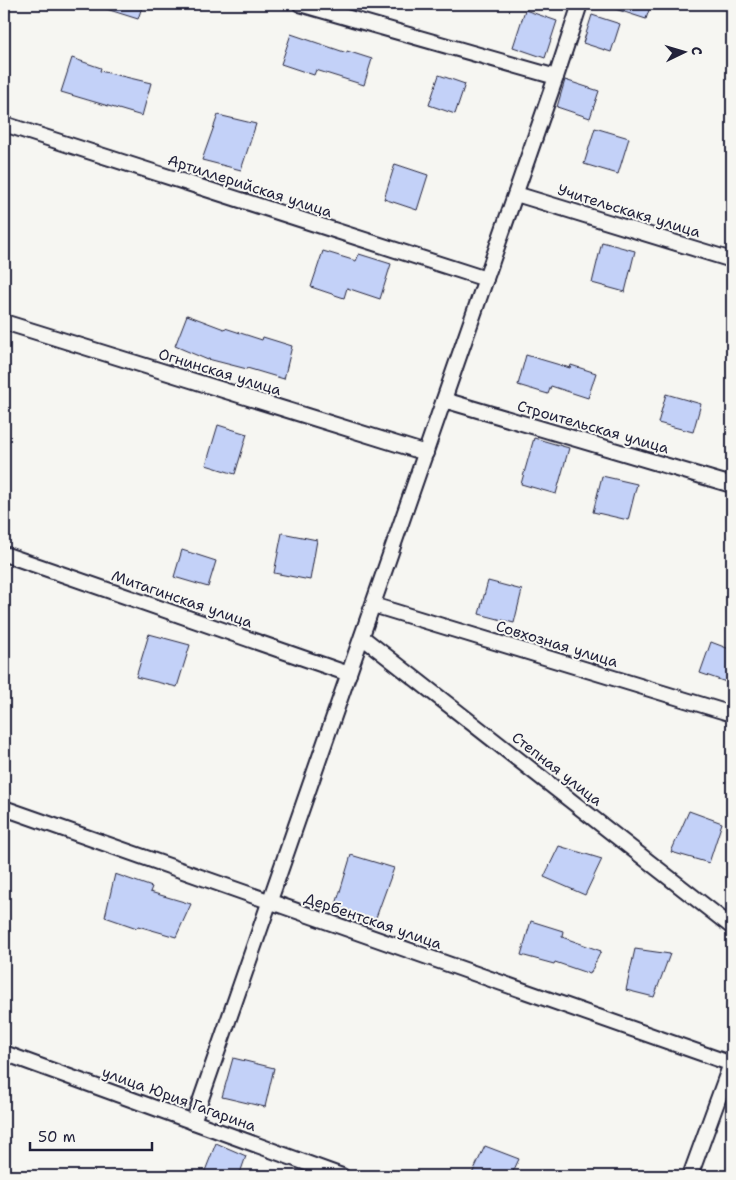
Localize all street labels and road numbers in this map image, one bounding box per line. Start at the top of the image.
street label: Артиллерийская улица [165,150,335,222]
street label: Учительскакя улица [555,180,704,242]
street label: Огнинская улица [156,344,285,400]
street label: Строительская улица [515,396,672,458]
street label: Митагинская улица [109,565,256,633]
street label: Совхозная улица [493,616,621,672]
street label: Степная улица [508,727,607,811]
street label: Дербентская улица [302,888,445,954]
street label: улица Юрия Гагарина [99,1062,259,1136]

